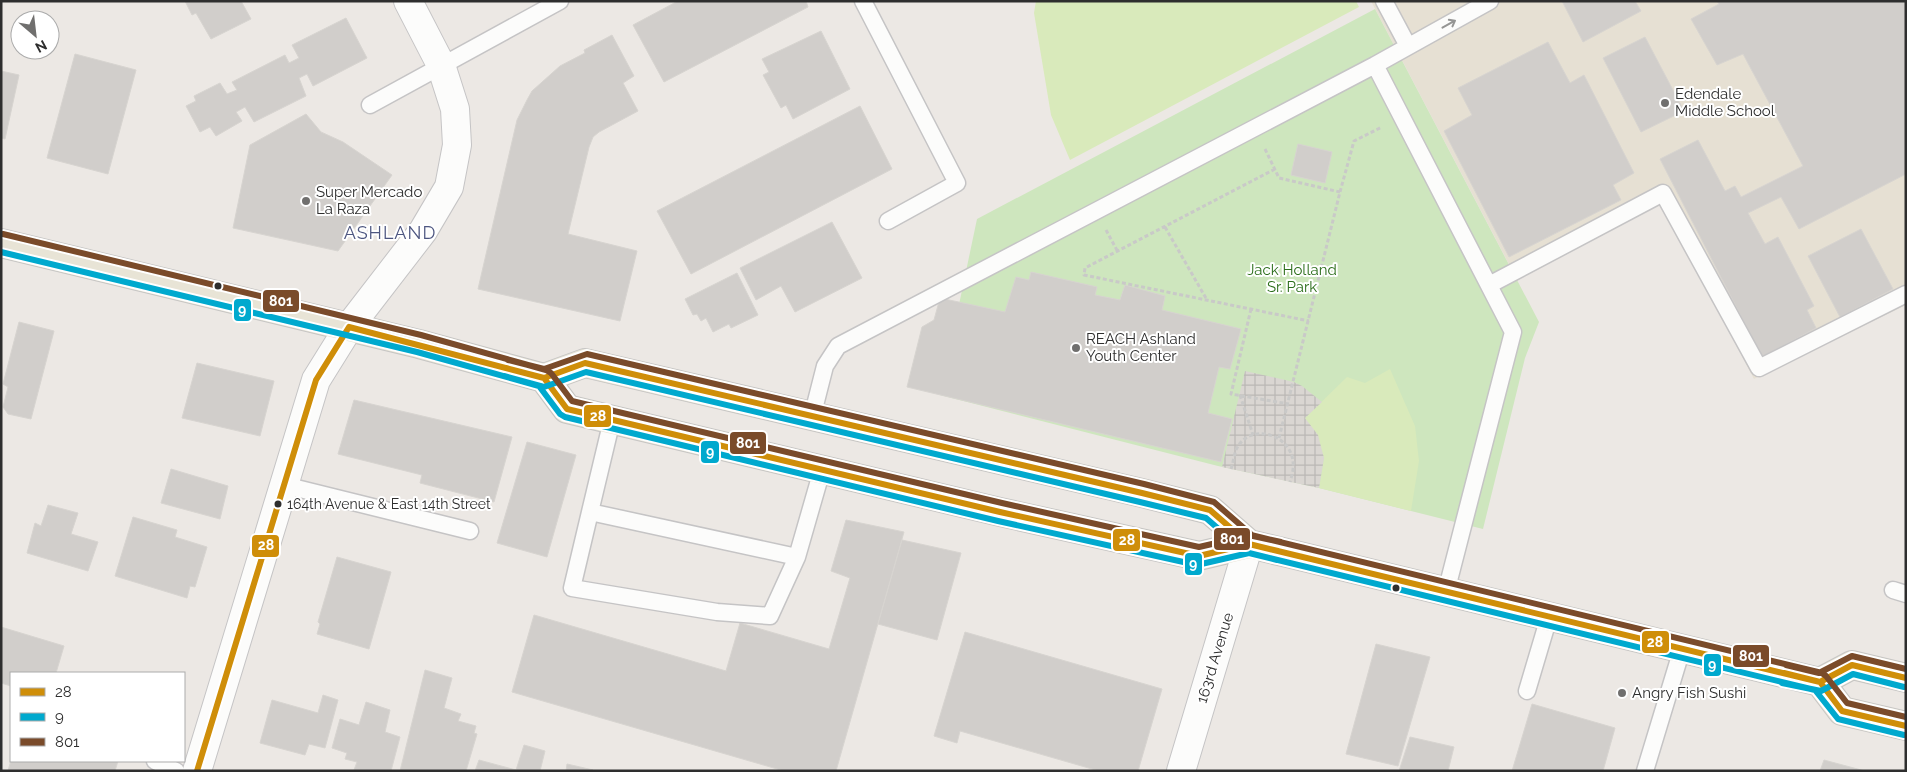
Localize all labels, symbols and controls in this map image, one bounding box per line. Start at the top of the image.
north arrow [10,10,60,60]
one-way arrow [1442,19,1457,29]
text: N [33,37,50,56]
place label: Edendale Middle School [1675,85,1776,120]
marker: Edendale Middle School [1659,97,1671,109]
place label: Super Mercado La Raza [316,183,422,218]
marker: Super Mercado La Raza [300,195,312,207]
district label: ASHLAND [344,222,436,243]
park label: Jack Holland Sr. Park [1247,261,1337,296]
unlabelled marker [213,281,223,291]
line badge: 801 [262,289,300,313]
text: 801 [269,293,293,309]
line badge: 9 [233,298,252,322]
text: 9 [238,302,246,318]
place label: REACH Ashland Youth Center [1086,330,1196,365]
marker: REACH Ashland Youth Center [1070,342,1082,354]
line badge: 28 [583,404,612,428]
text: 28 [590,408,606,424]
line badge: 801 [729,431,767,455]
text: 801 [736,435,760,451]
line badge: 9 [700,440,720,464]
text: 9 [706,444,714,460]
place label: 164th Avenue & East 14th Street [287,496,491,512]
marker: 164th Avenue & East 14th Street [273,499,283,509]
line badge: 801 [1213,527,1251,551]
line badge: 28 [1112,528,1141,552]
text: 801 [1220,531,1244,547]
text: 28 [1119,532,1135,548]
line badge: 28 [251,534,280,558]
text: 28 [258,537,274,553]
line badge: 9 [1184,552,1203,576]
text: 9 [1189,556,1197,572]
unlabelled marker [1391,583,1401,593]
street label: 163rd Avenue [1193,610,1237,706]
line badge: 28 [1641,630,1670,654]
text: 28 [1647,634,1663,650]
line badge: 801 [1732,644,1770,668]
text: 801 [1739,648,1763,664]
line badge: 9 [1703,653,1722,677]
text: 9 [1708,657,1716,673]
legend [10,672,185,762]
text: 28 [55,683,72,701]
place label: Angry Fish Sushi [1632,684,1746,702]
marker: Angry Fish Sushi [1616,687,1628,699]
text: 9 [55,708,64,726]
text: 801 [55,733,80,751]

